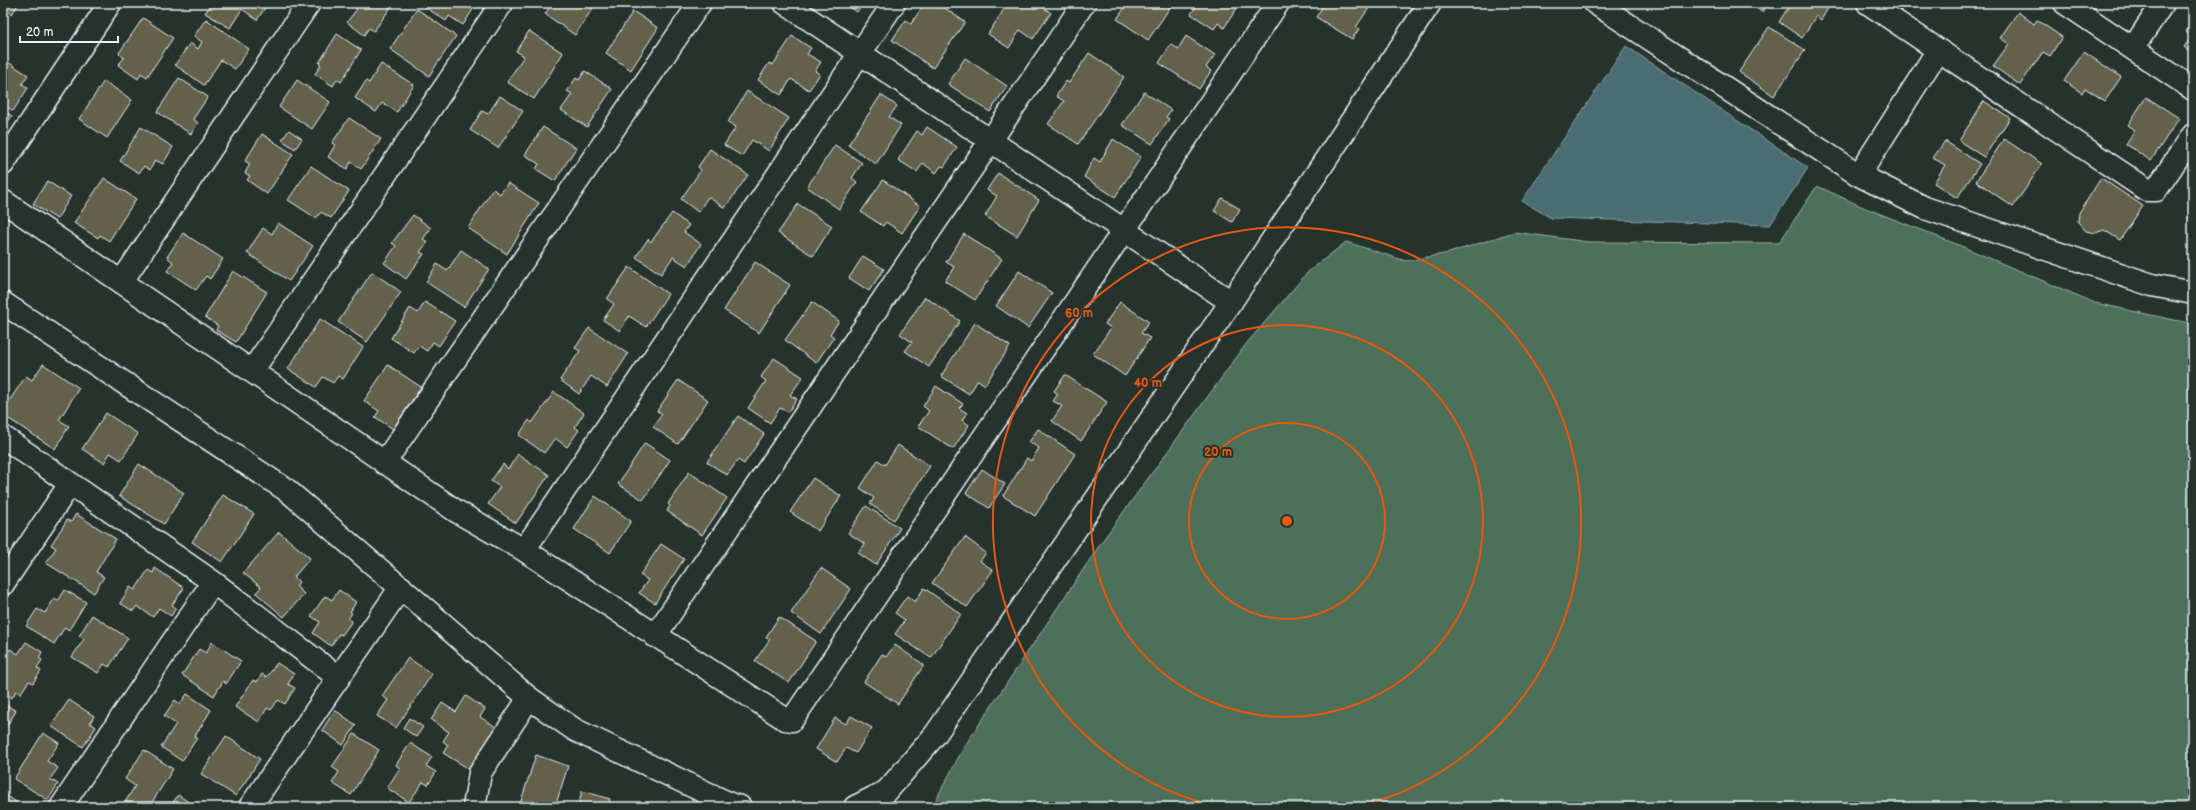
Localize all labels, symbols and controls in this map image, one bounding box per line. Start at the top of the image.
scale bar [20,18,118,44]
text: 20 m [26,25,53,40]
text: 60 m [1065,306,1093,321]
text: 40 m [1134,376,1162,391]
text: 20 m [1204,445,1232,460]
centre of rings [1280,514,1294,528]

